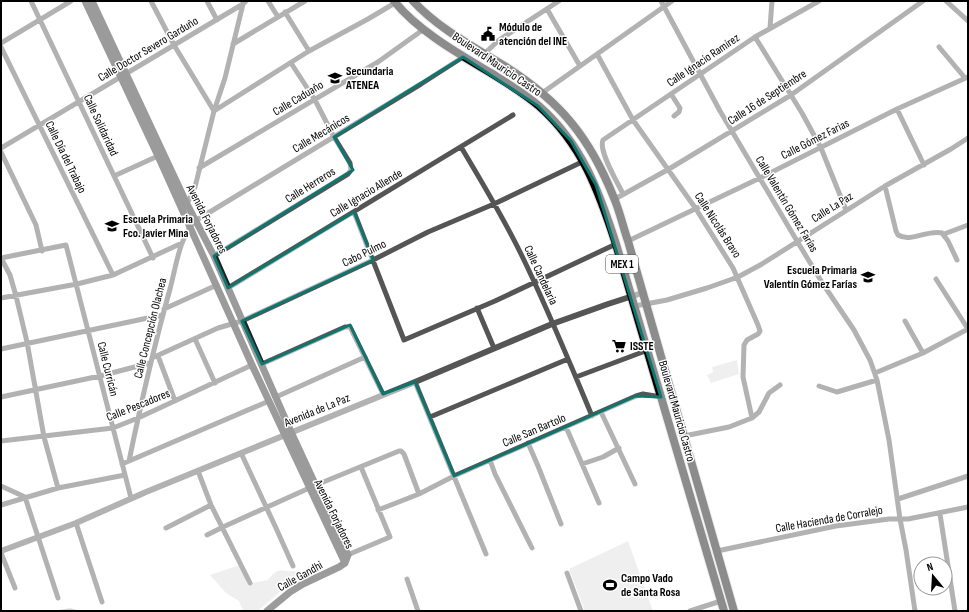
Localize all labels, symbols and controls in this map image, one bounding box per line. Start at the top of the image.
street label: Calle Doctor Severo Garduño [95,14,201,85]
place label: Módulo de atención del INE [499,20,567,49]
public building icon: Módulo de atención del INE [480,26,496,42]
street label: Boulevard Mauricio Castro [449,29,544,100]
street label: Calle Ignacio Ramírez [664,30,743,90]
place label: Secundaria ATENEA [345,64,393,93]
street label: Calle 16 de Septiembre [725,66,810,128]
school or university icon: Secundaria ATENEA [327,70,343,86]
street label: Calle Caduaño [270,77,326,119]
street label: Calle Solidaridad [80,92,121,158]
street label: Calle Mecánicos [290,111,353,156]
street label: Calle Gómez Farias [779,116,852,163]
street label: Calle Día del Trabajo [42,119,90,196]
street label: Calle Valentín Gómez Farías [752,153,821,255]
street label: Calle Herreros [282,164,338,207]
street label: Calle Ignacio Allende [327,166,405,221]
street label: Avenida Forjadores [182,181,230,256]
street label: Calle La Paz [809,188,856,226]
street label: Calle Nicolás Bravo [691,190,744,261]
place label: Escuela Primaria Fco. Javier Mina [123,212,193,241]
school or university icon: Escuela Primaria Fco. Javier Mina [104,218,120,234]
street label: Cabo Pulmo [340,236,389,271]
street label: Calle Candelaria [520,243,561,308]
road number: MEX 1 [606,255,638,273]
place label: Escuela Primaria Valentín Gómez Farías [764,263,857,292]
school or university icon: Escuela Primaria Valentín Gómez Farías [860,269,876,285]
street label: Calle Concepción Olachea [131,276,170,380]
supermarket icon: ISSTE [611,338,627,354]
place label: ISSTE [630,339,654,354]
street label: Calle Curricán [93,340,122,398]
street label: Boulevard Mauricio Castro [655,359,698,463]
street label: Calle Pescadores [104,386,172,425]
street label: Avenida de La Paz [281,390,353,431]
street label: Calle San Bartolo [500,410,568,451]
street label: Avenida Forjadores [310,476,357,551]
street label: Calle Hacienda de Corralejo [774,503,884,536]
north arrow [913,556,953,596]
street label: Calle Gandhi [275,558,326,595]
text: N [925,560,935,574]
place label: Campo Vado de Santa Rosa [621,571,680,600]
sports icon: Campo Vado de Santa Rosa [602,577,618,593]

